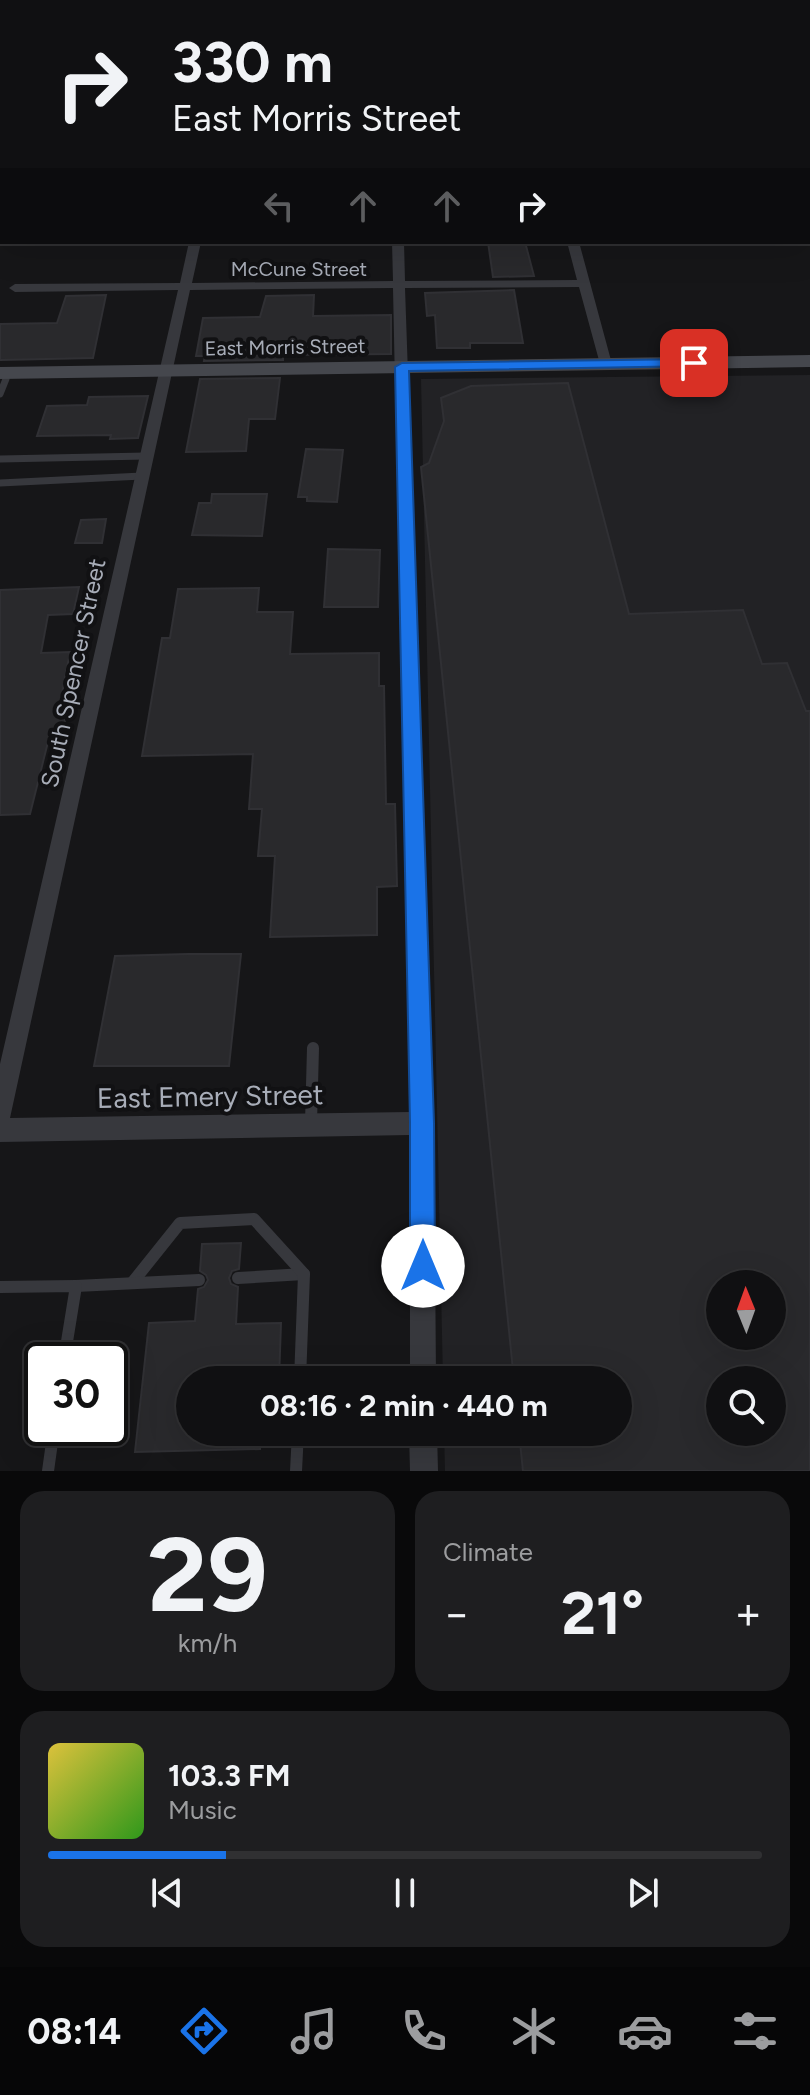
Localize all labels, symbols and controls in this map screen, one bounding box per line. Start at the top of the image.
text: 330 m [172,29,333,96]
icon: right [40,32,144,136]
text: East Morris Street [172,97,461,140]
icon: left [257,184,301,228]
icon: ahead [341,184,385,228]
icon: ahead [425,184,469,228]
icon: right [509,184,553,228]
street label: McCune Street [231,257,367,281]
pin [660,329,728,397]
street label: East Morris Street [204,334,366,360]
icon: arrive [672,341,716,385]
street label: South Spencer Street [35,556,111,790]
street label: East Emery Street [96,1077,324,1115]
position arrow [381,1224,465,1308]
north arrow [706,1270,786,1350]
map controls [706,1270,786,1446]
speed limit sign: 30 [24,1342,128,1446]
button: search [706,1366,786,1446]
text: 08:16 · 2 min · 440 m [260,1387,548,1424]
text: 29 [147,1512,268,1637]
text: Climate [443,1536,533,1568]
text: 21° [561,1577,644,1649]
text: − [443,1587,470,1640]
text: + [735,1587,762,1640]
text: km/h [178,1627,237,1659]
text: 103.3 FM [168,1757,290,1794]
text: Music [168,1794,237,1826]
icon: previous [145,1871,189,1915]
icon: pause [383,1871,427,1915]
icon: next [621,1871,665,1915]
icon: directions [176,2003,232,2059]
icon: music [286,2003,342,2059]
icon: phone [396,2003,452,2059]
icon: climate [506,2003,562,2059]
icon: car [617,2003,673,2059]
icon: filters [727,2003,783,2059]
text: 08:14 [27,2010,121,2053]

